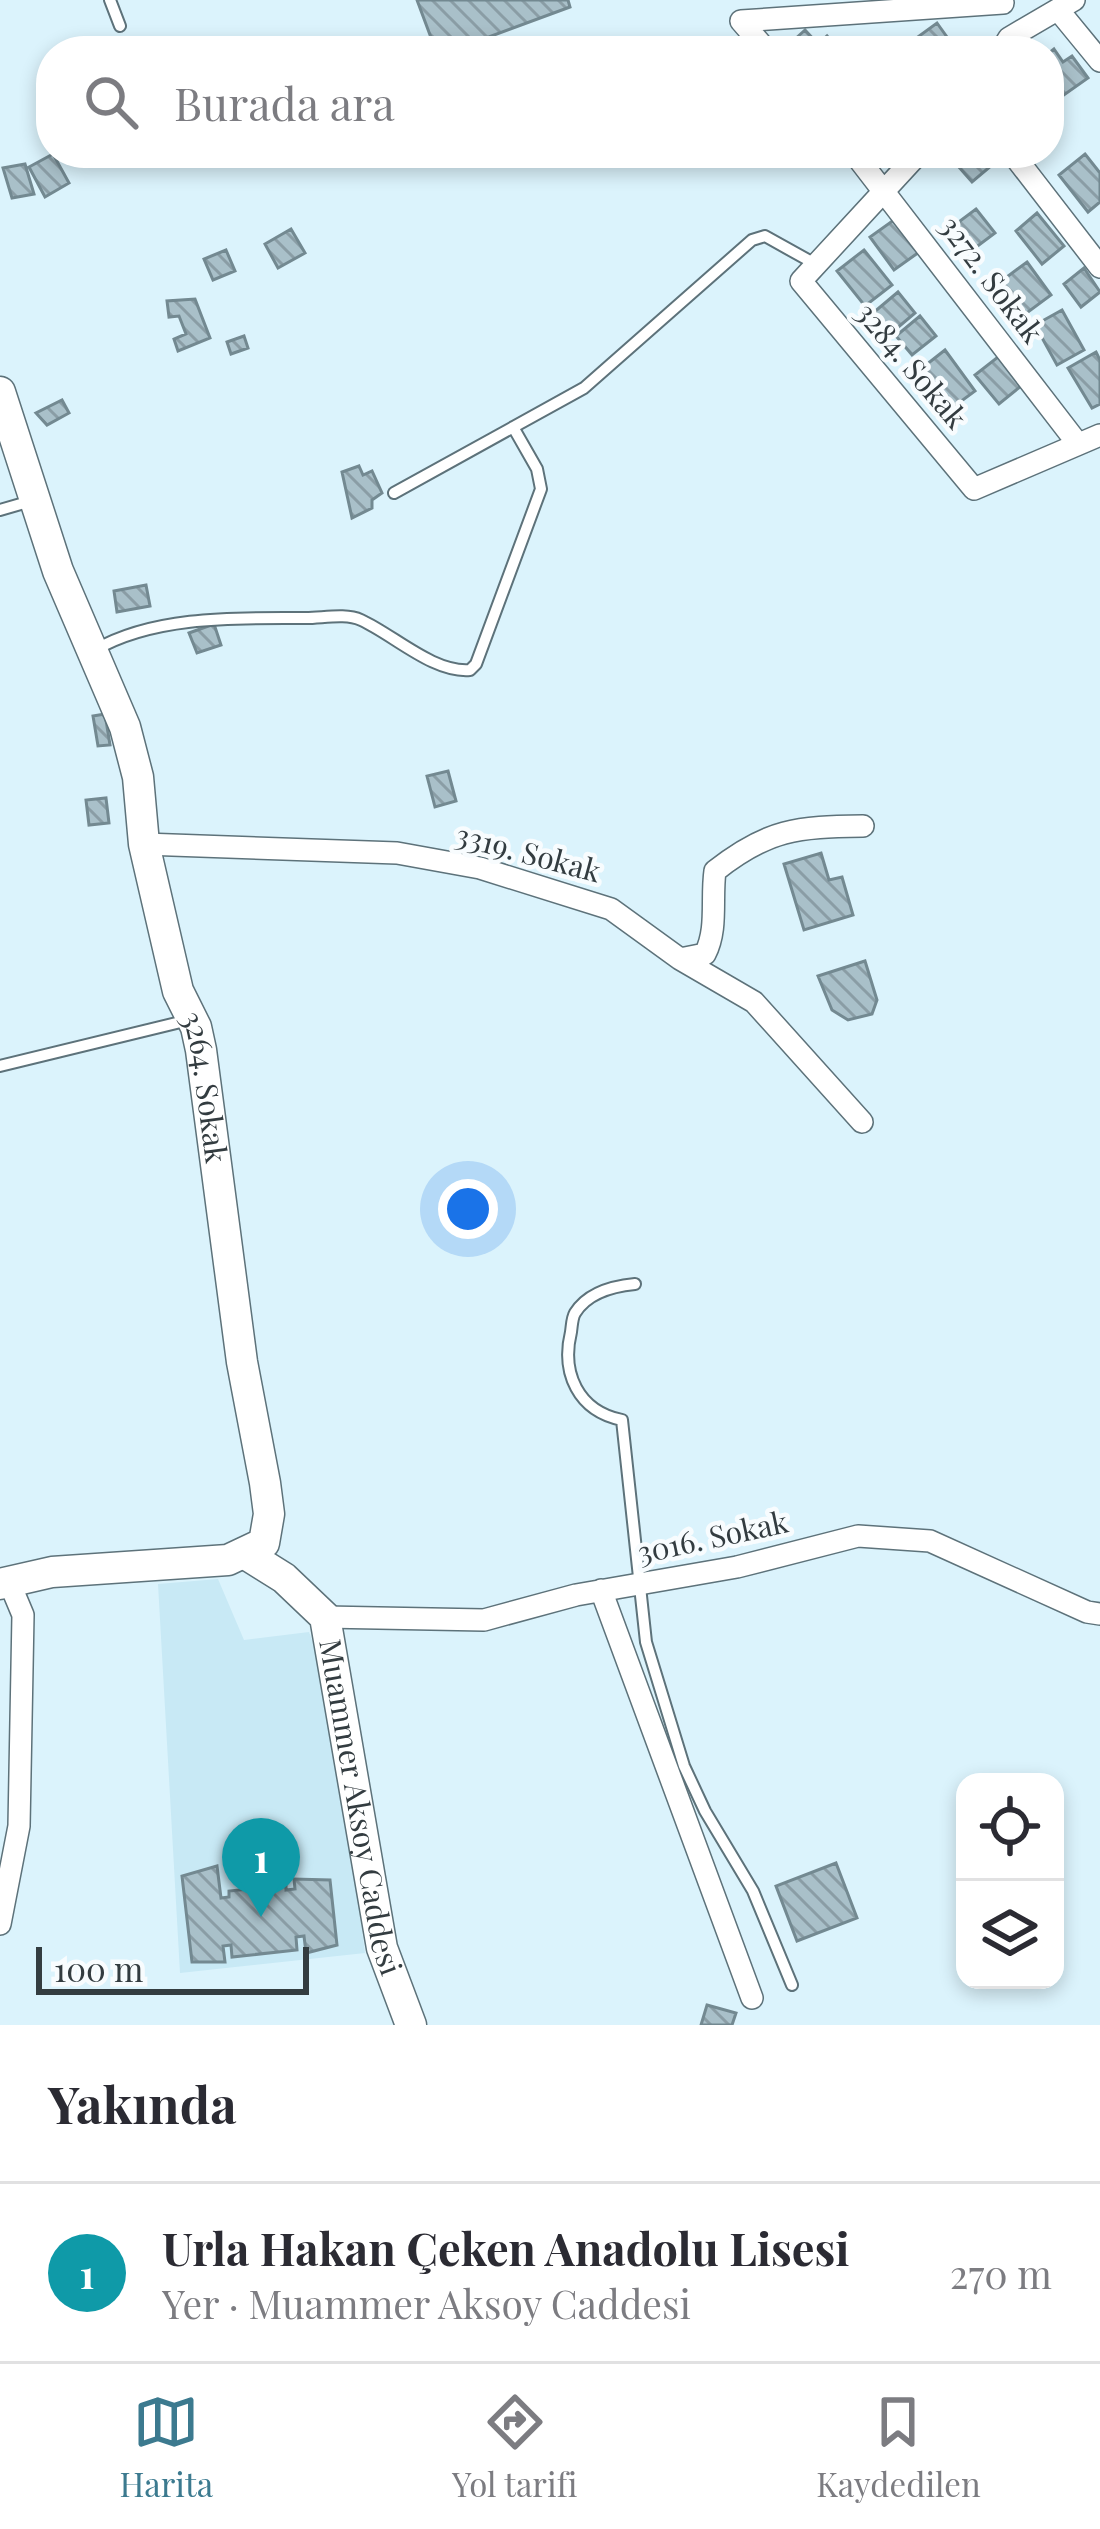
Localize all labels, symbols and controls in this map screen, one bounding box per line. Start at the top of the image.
search box [36,36,1064,168]
icon: search [78,69,144,135]
text: Burada ara [174,72,395,132]
street label: 3272. Sokak [932,207,1054,351]
street label: 3284. Sokak [848,293,977,437]
street label: 3319. Sokak [452,814,606,891]
street label: 3264. Sokak [173,1003,238,1166]
your location [438,1179,498,1239]
street label: 3016. Sokak [634,1500,792,1572]
street label: Muammer Aksoy Caddesi [311,1636,412,1980]
map controls [956,1773,1064,1989]
button: locate [956,1773,1064,1881]
pin: 1 [222,1818,300,1917]
button: layers [956,1881,1064,1989]
scale bar [36,1941,309,1994]
text: 100 m [54,1946,143,1990]
text: Yakında [48,2069,237,2137]
text: Urla Hakan Çeken Anadolu Lisesi [162,2217,849,2277]
text: 1 [80,2247,94,2299]
text: 270 m [950,2247,1052,2299]
text: Yer · Muammer Aksoy Caddesi [162,2277,691,2329]
tab: Harita [119,2389,213,2505]
tab: Yol tarifi [452,2389,577,2505]
tab: Kaydedilen [816,2389,981,2505]

